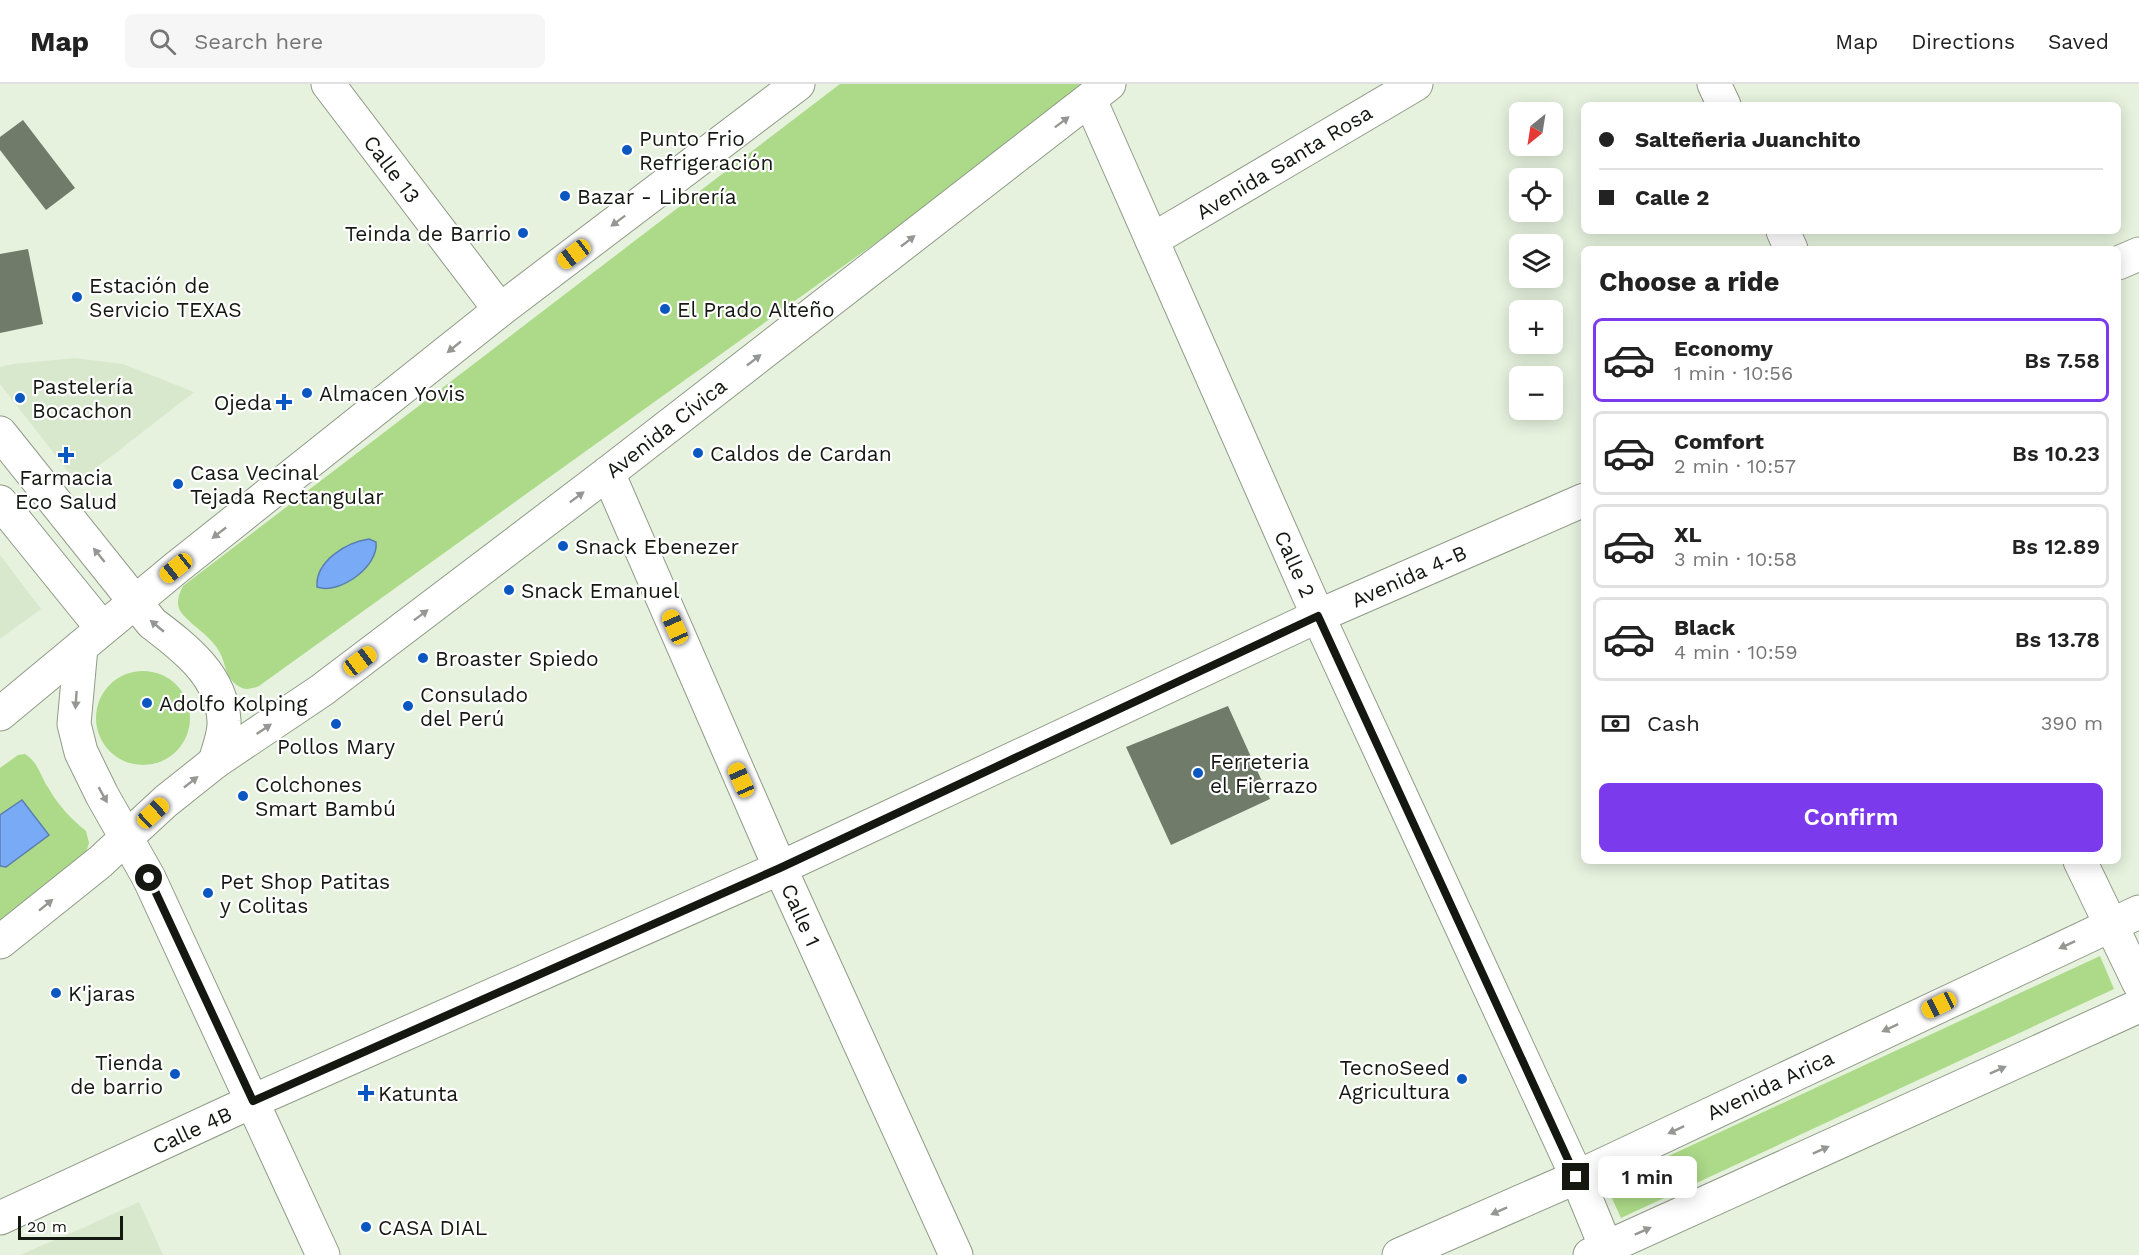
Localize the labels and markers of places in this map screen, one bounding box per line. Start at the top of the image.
place label: Punto Frio Refrigeración [639,126,773,175]
marker: Punto Frio Refrigeración [620,143,634,157]
place label: Bazar - Librería [577,184,737,209]
marker: Bazar - Librería [558,189,572,203]
place label: Teinda de Barrio [345,221,511,246]
marker: Teinda de Barrio [516,226,530,240]
place label: Estación de Servicio TEXAS [89,273,242,322]
marker: Estación de Servicio TEXAS [70,290,84,304]
place label: El Prado Alteño [677,297,835,322]
marker: El Prado Alteño [658,302,672,316]
place label: Pastelería Bocachon [32,374,133,423]
place label: Almacen Yovis [319,381,465,406]
marker: Almacen Yovis [300,386,314,400]
place label: Ojeda [214,390,272,415]
marker: Pastelería Bocachon [13,391,27,405]
marker: Ojeda [277,395,291,409]
place label: Caldos de Cardan [710,441,892,466]
marker: Caldos de Cardan [691,446,705,460]
marker: Farmacia Eco Salud [59,448,73,462]
place label: Casa Vecinal Tejada Rectangular [190,460,384,509]
place label: Farmacia Eco Salud [15,465,117,514]
marker: Casa Vecinal Tejada Rectangular [171,477,185,491]
place label: Snack Ebenezer [575,534,740,559]
marker: Snack Ebenezer [556,539,570,553]
place label: Snack Emanuel [521,578,680,603]
marker: Snack Emanuel [502,583,516,597]
place label: Broaster Spiedo [435,646,599,671]
marker: Broaster Spiedo [416,651,430,665]
place label: Consulado del Perú [420,682,528,731]
place label: Adolfo Kolping [159,691,308,716]
marker: Adolfo Kolping [140,696,154,710]
marker: Consulado del Perú [401,699,415,713]
marker: Pollos Mary [329,717,343,731]
place label: Pollos Mary [277,734,395,759]
place label: Ferreteria el Fierrazo [1210,749,1318,798]
marker: Ferreteria el Fierrazo [1191,766,1205,780]
place label: Colchones Smart Bambú [255,772,396,821]
marker: Colchones Smart Bambú [236,789,250,803]
place label: Pet Shop Patitas y Colitas [220,869,390,918]
marker: Pet Shop Patitas y Colitas [201,886,215,900]
place label: K'jaras [68,981,135,1006]
marker: K'jaras [49,986,63,1000]
place label: Tienda de barrio [70,1050,163,1099]
place label: TecnoSeed Agricultura [1338,1055,1450,1104]
marker: Tienda de barrio [168,1067,182,1081]
marker: TecnoSeed Agricultura [1455,1072,1469,1086]
place label: Katunta [378,1081,458,1106]
marker: Katunta [359,1086,373,1100]
place label: CASA DIAL [378,1215,487,1240]
marker: CASA DIAL [359,1220,373,1234]

